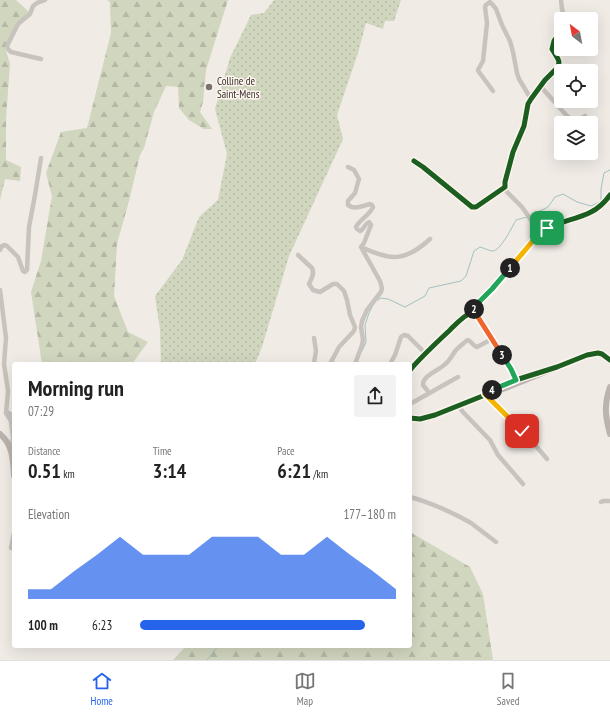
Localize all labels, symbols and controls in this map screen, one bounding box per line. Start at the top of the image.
north arrow [554,12,598,56]
map controls [554,12,598,160]
button: locate [554,64,598,108]
place label: Colline de Saint-Mens [217,74,260,101]
marker: Colline de Saint-Mens [204,82,214,92]
button: layers [554,116,598,160]
pin [530,211,564,245]
icon: arrive [536,217,558,239]
pin: 1 [500,258,520,278]
text: 1 [507,261,513,275]
pin: 2 [464,299,484,319]
text: 2 [471,302,477,316]
pin: 3 [492,345,512,365]
text: 3 [499,348,505,362]
text: Morning run [28,374,124,402]
button: share [354,375,396,417]
pin: 4 [482,380,502,400]
text: 4 [489,383,495,397]
text: 07:29 [28,403,54,420]
pin [505,414,539,448]
icon: check [511,420,533,442]
text: Distance [28,444,60,458]
text: Time [153,444,172,458]
text: Pace [277,444,295,458]
text: 0.51 [28,458,61,484]
text: 3:14 [153,458,186,484]
text: 6:21 [277,458,311,484]
text: km [61,467,75,481]
text: /km [311,467,328,481]
text: Elevation [28,506,70,523]
text: 177–180 m [343,506,396,523]
text: 100 m [28,617,58,634]
text: 6:23 [92,617,112,634]
tab: Home [90,670,113,708]
tab: Map [294,670,316,708]
tab: Saved [497,670,520,708]

